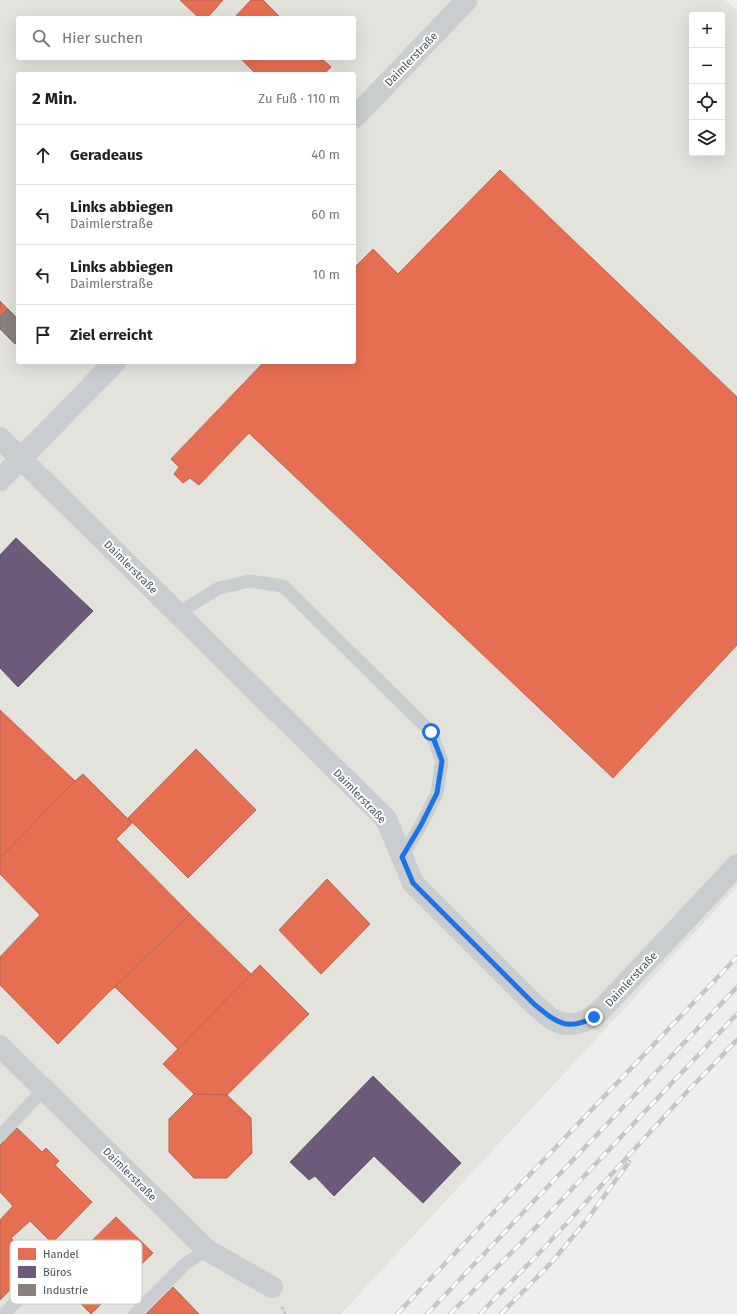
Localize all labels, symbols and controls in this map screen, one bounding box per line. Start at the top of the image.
map controls [689,12,725,156]
button: + [689,12,725,48]
search box [16,16,356,60]
icon: search [30,27,52,49]
text: Hier suchen [62,29,143,47]
street label: Daimlerstraße [382,30,440,89]
button: − [689,48,725,84]
button: locate [689,84,725,120]
text: 2 Min. [32,88,77,109]
text: Zu Fuß · 110 m [258,91,340,106]
button: layers [689,120,725,156]
icon: ahead [32,144,54,166]
text: Geradeaus [70,146,143,164]
text: 40 m [311,147,340,162]
text: Links abbiegen [70,198,173,216]
icon: left [32,204,54,226]
text: 60 m [311,207,340,222]
text: Daimlerstraße [70,216,153,231]
text: Links abbiegen [70,258,173,276]
icon: left [32,264,54,286]
text: 10 m [313,267,340,282]
text: Daimlerstraße [70,276,153,291]
icon: arrive [32,324,54,346]
text: Ziel erreicht [70,326,153,344]
street label: Daimlerstraße [101,538,160,597]
route start [422,723,440,741]
street label: Daimlerstraße [331,767,389,826]
street label: Daimlerstraße [603,949,660,1009]
route end [585,1008,603,1026]
street label: Daimlerstraße [100,1145,159,1204]
legend [10,1240,142,1304]
text: Handel [43,1248,79,1261]
text: Büros [43,1266,72,1279]
text: Industrie [43,1284,88,1297]

